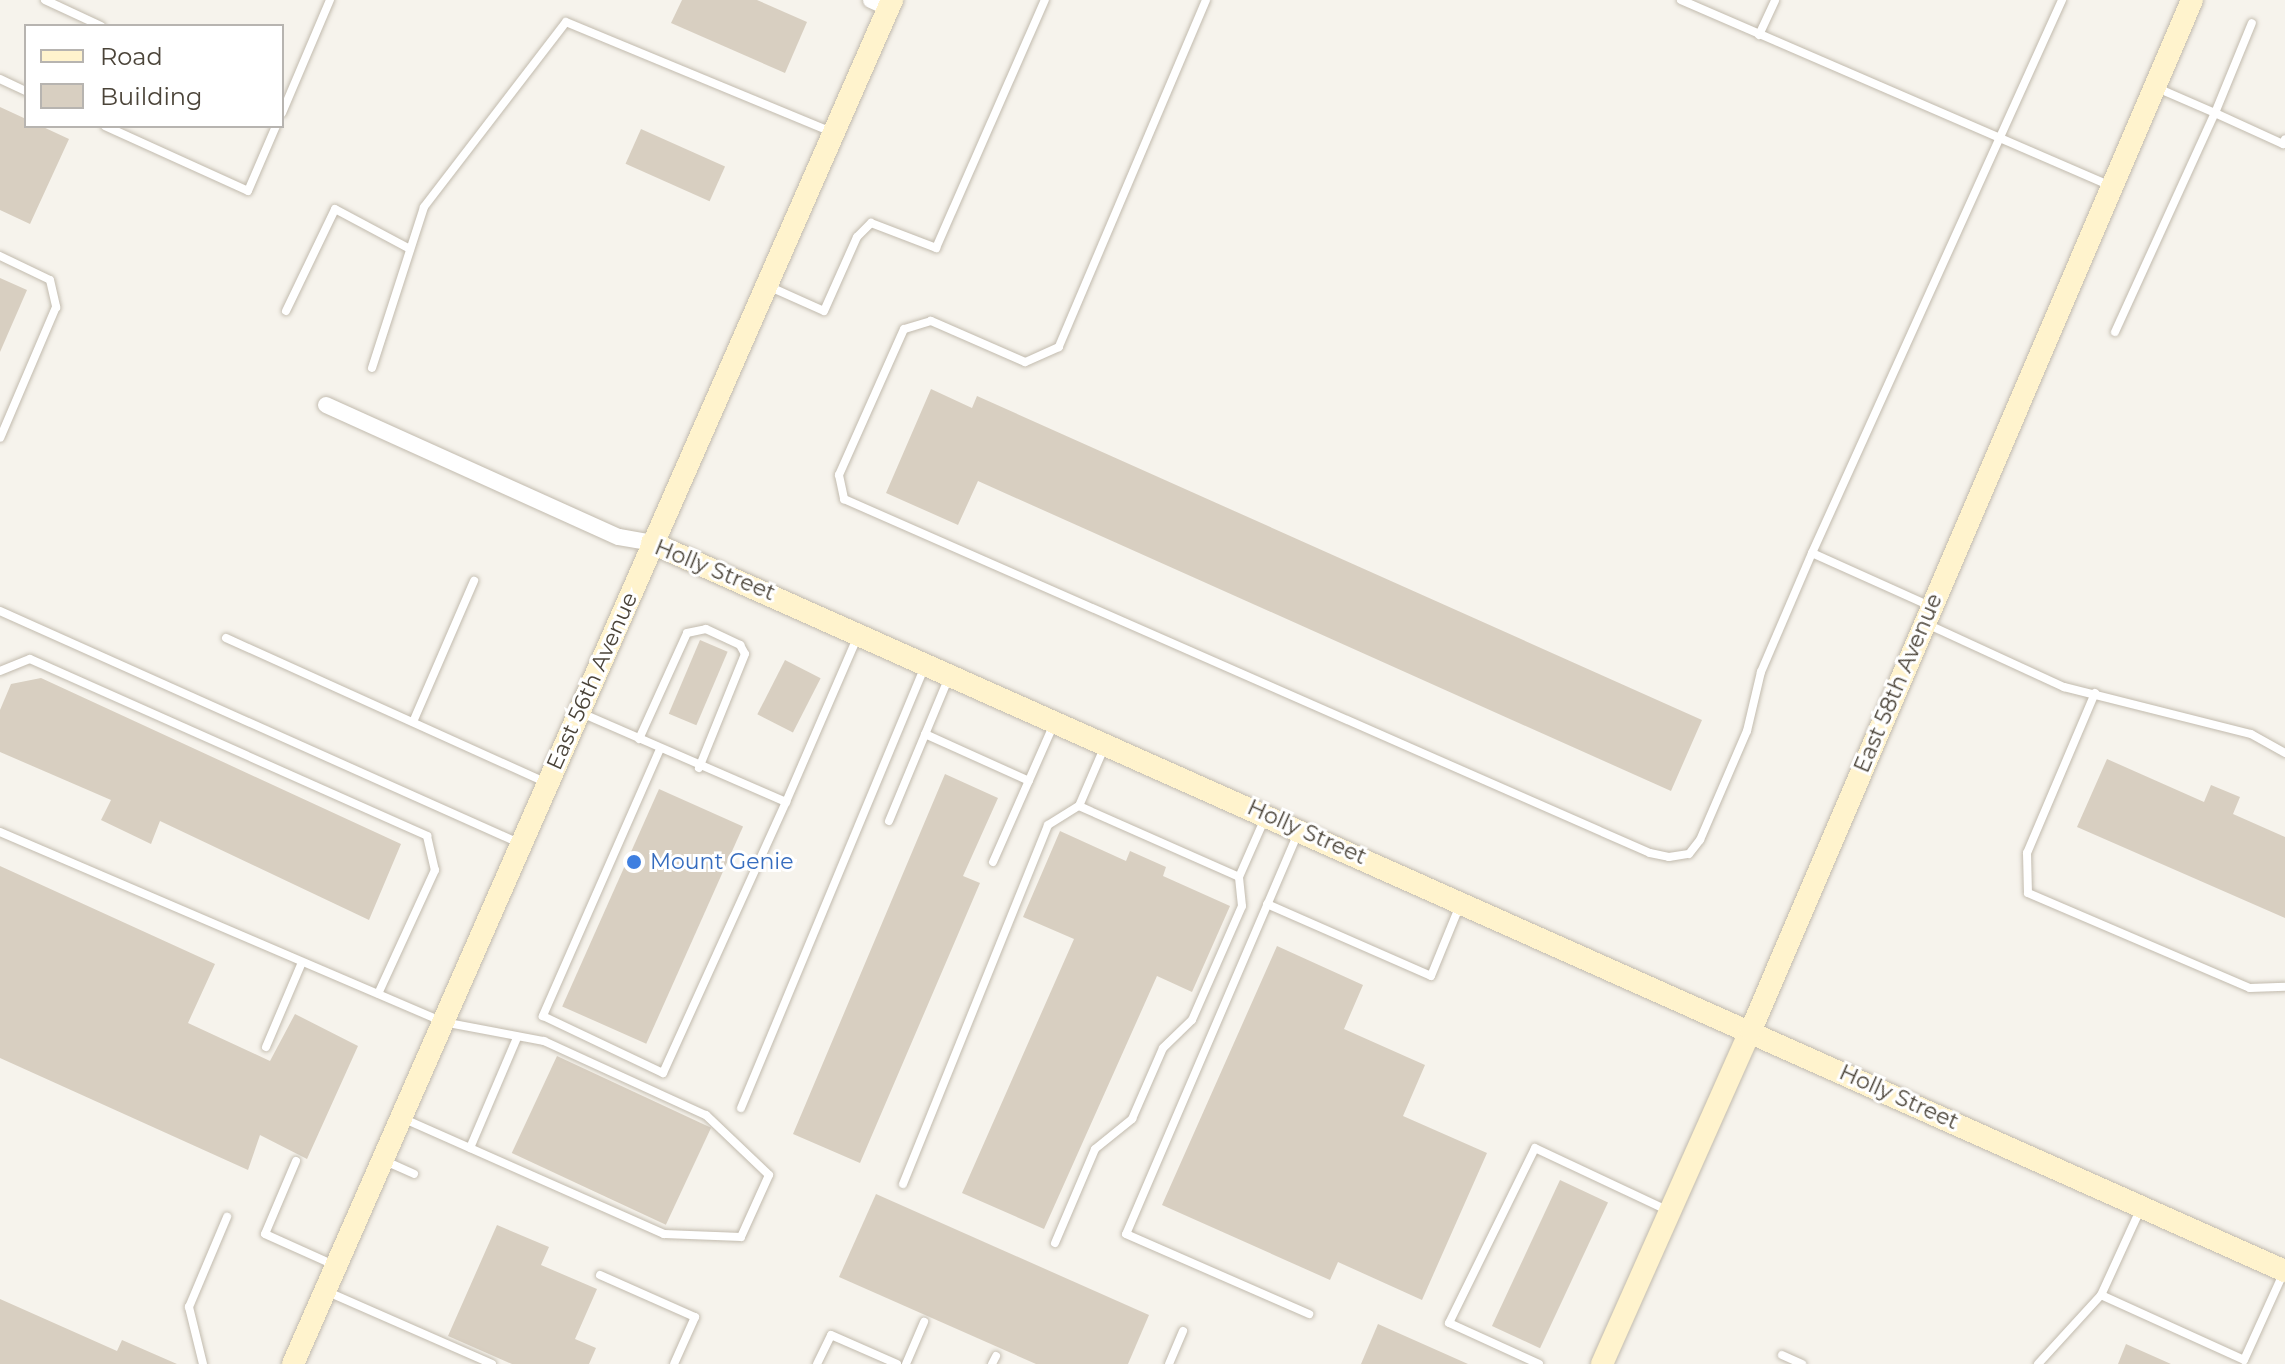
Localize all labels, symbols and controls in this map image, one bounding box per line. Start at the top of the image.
legend [24,24,284,128]
text: Road [100,42,163,71]
text: Building [100,82,203,111]
street label: Holly Street [651,534,779,606]
street label: East 56th Avenue [541,588,643,774]
street label: East 58th Avenue [1848,589,1948,777]
street label: Holly Street [1243,794,1371,870]
place label: Mount Genie [650,849,794,875]
marker: Mount Genie [625,853,643,871]
street label: Holly Street [1835,1059,1963,1135]

